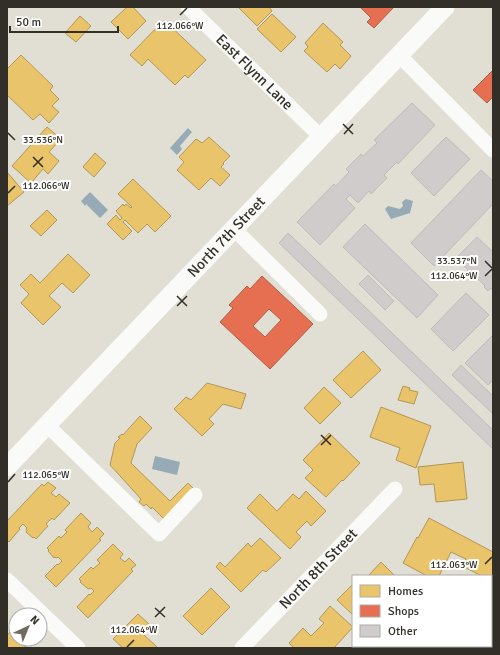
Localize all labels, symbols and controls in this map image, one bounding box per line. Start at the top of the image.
scale bar [10,8,118,34]
text: 50 m [16,15,41,30]
text: 112.066°W [156,20,204,32]
street label: East Flynn Lane [212,30,297,114]
text: 33.536°N [23,134,63,146]
text: 112.066°W [22,180,70,192]
street label: North 7th Street [184,193,269,281]
text: 33.537°N [437,255,477,267]
text: 112.064°W [430,270,478,282]
text: 112.065°W [22,469,70,481]
street label: North 8th Street [276,525,361,613]
text: 112.063°W [430,559,478,571]
legend [352,575,492,647]
text: Homes [388,584,423,599]
text: Shops [388,604,419,619]
north arrow [8,607,48,647]
text: N [27,613,42,628]
text: 112.064°W [110,624,158,636]
text: Other [388,624,418,639]

